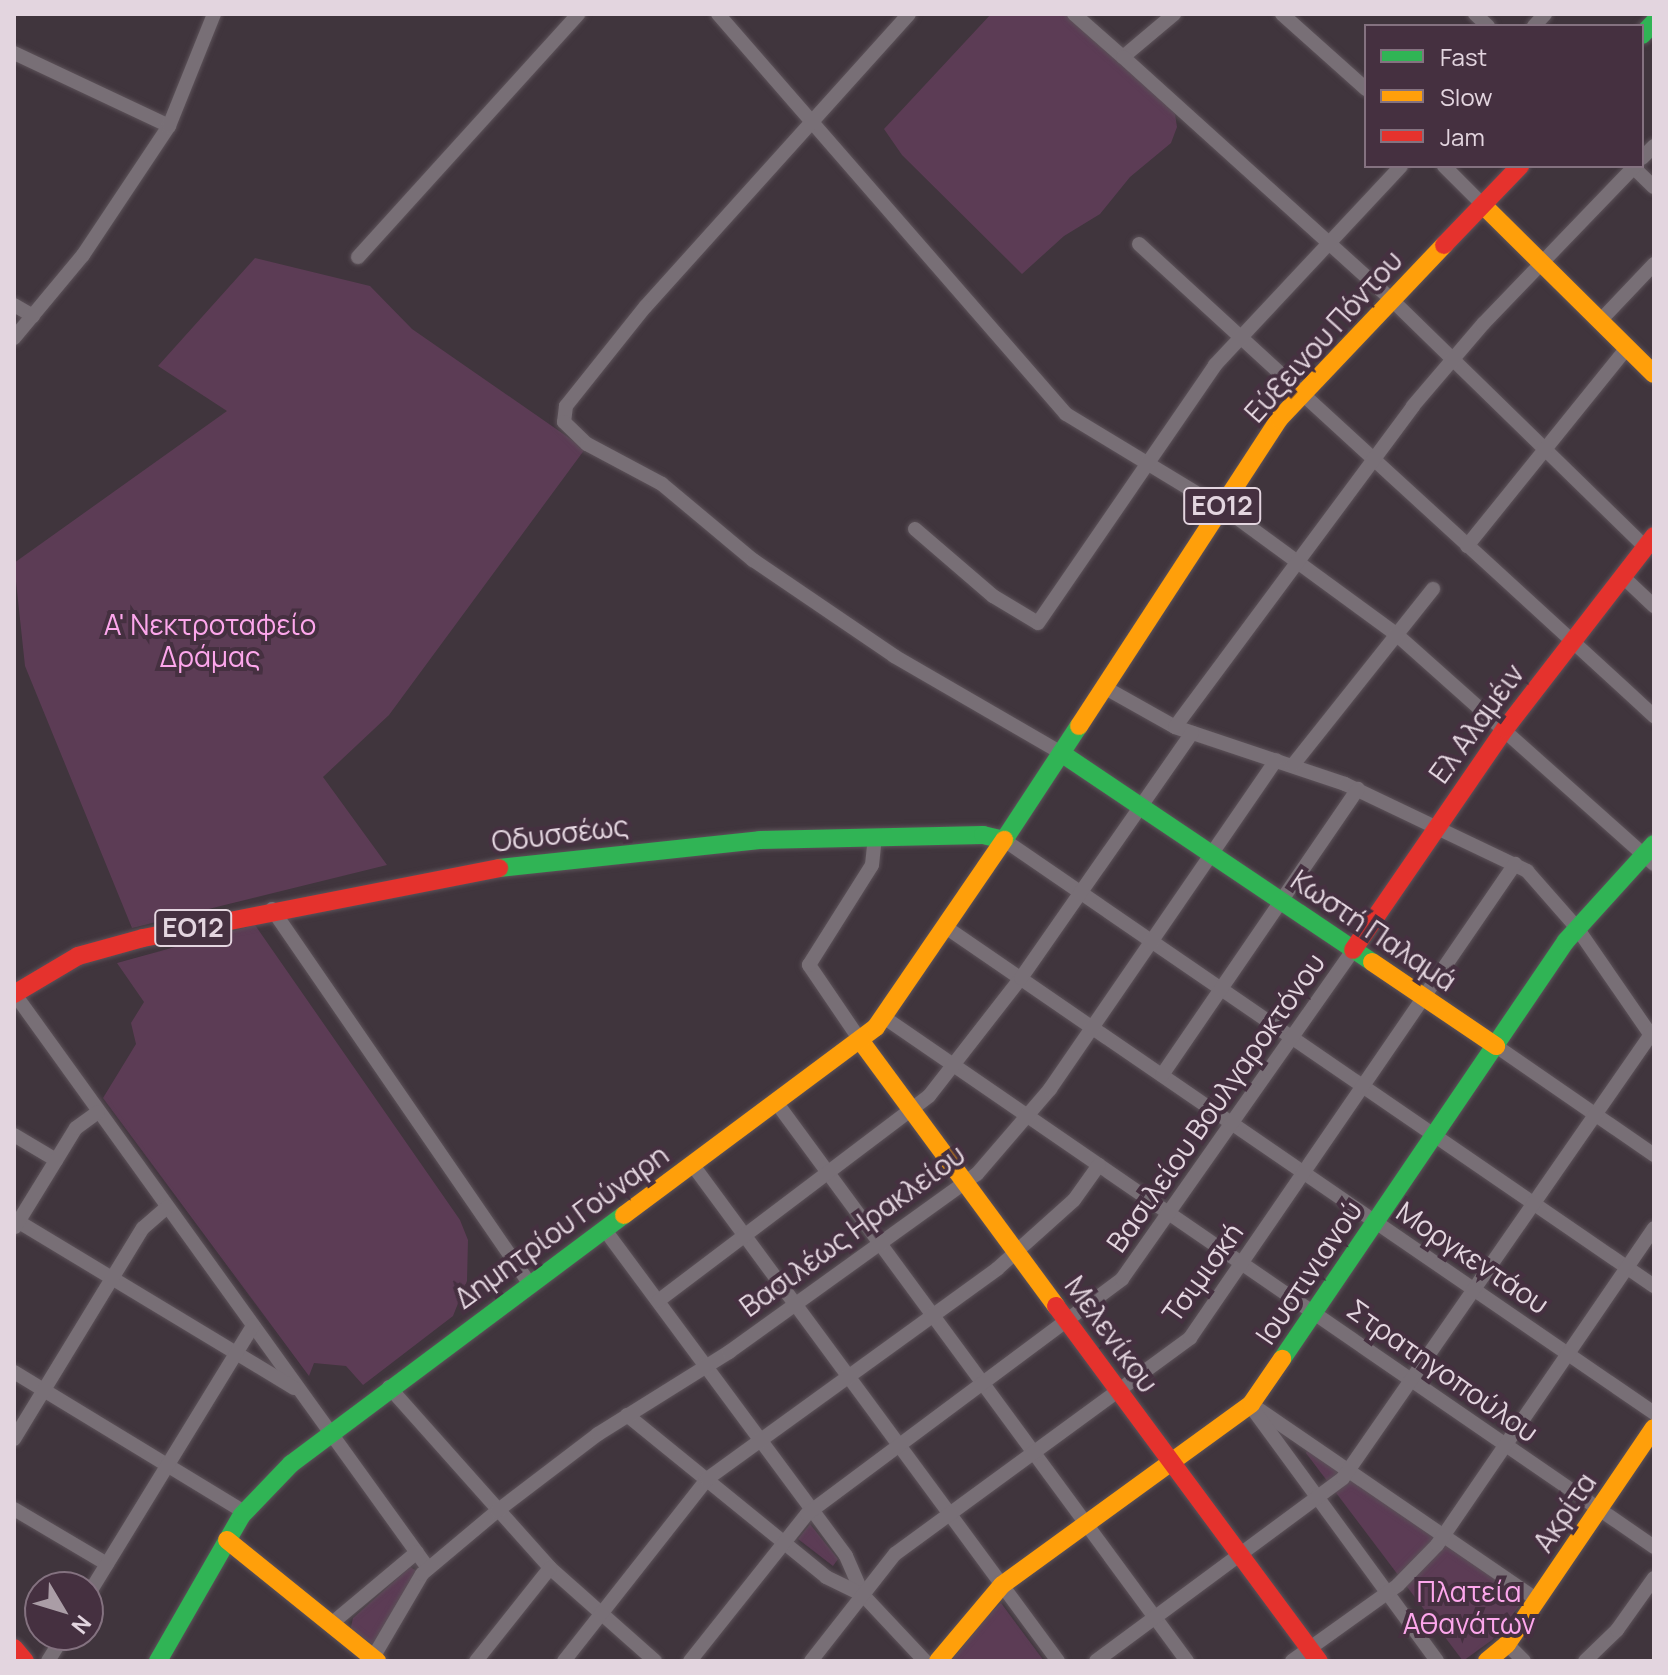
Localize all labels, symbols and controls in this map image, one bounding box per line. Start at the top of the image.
legend [1364,24,1644,168]
text: Fast [1440,40,1487,73]
text: Slow [1440,80,1493,113]
text: Jam [1440,120,1485,153]
street label: Εύξεινου Πόντου [1237,243,1409,429]
road number: ΕΟ12 [1182,484,1262,528]
park label: Α' Νεκτροταφείο Δράμας [104,607,316,673]
street label: Ελ Αλαμέιν [1422,657,1530,789]
street label: Οδυσσέως [490,808,630,858]
street label: Κωστή Παλαμά [1285,862,1463,998]
road number: ΕΟ12 [153,906,233,950]
street label: Βασιλείου Βουλγαροκτόνου [1099,946,1331,1258]
street label: Δημητρίου Γούναρη [447,1137,675,1315]
street label: Βασιλέως Ηρακλείου [733,1137,971,1323]
street label: Ιουστινιανού [1248,1194,1368,1350]
street label: Μοργκεντάου [1391,1194,1555,1320]
street label: Τσιμισκή [1155,1216,1249,1328]
street label: Μελενίκου [1059,1269,1165,1399]
street label: Στρατηγοπούλου [1341,1292,1545,1448]
street label: Ακρίτα [1525,1466,1603,1558]
north arrow [24,1571,104,1651]
park label: Πλατεία Αθανάτων [1403,1574,1535,1640]
text: N [65,1609,98,1640]

